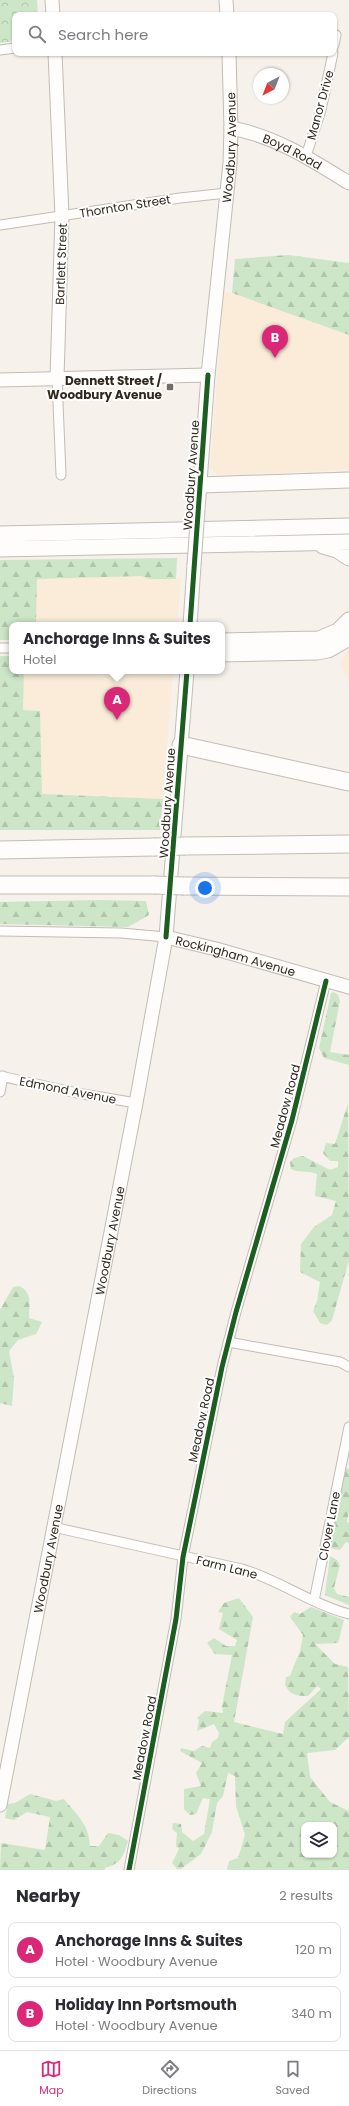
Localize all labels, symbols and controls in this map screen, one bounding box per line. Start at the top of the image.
search box [12,12,337,56]
icon: search [26,23,48,45]
text: Search here [58,24,148,45]
north arrow [253,68,289,104]
street label: Manor Drive [303,68,337,142]
street label: Woodbury Avenue [217,92,240,203]
street label: Boyd Road [260,129,325,173]
street label: Thornton Street [78,190,172,222]
street label: Bartlett Street [51,223,71,305]
pin: B [262,325,288,358]
place label: Dennett Street / Woodbury Avenue [47,372,163,403]
marker: Dennett Street / Woodbury Avenue [165,382,175,392]
street label: Woodbury Avenue [179,419,203,531]
popup [9,622,225,674]
text: Anchorage Inns & Suites [23,628,211,649]
text: Hotel [23,650,56,669]
pin: A [104,687,130,720]
street label: Woodbury Avenue [155,747,179,859]
your location [195,878,215,898]
street label: Rockingham Avenue [174,931,298,980]
street label: Meadow Road [266,1062,304,1150]
street label: Edmond Avenue [18,1072,118,1108]
street label: Woodbury Avenue [90,1185,128,1296]
street label: Meadow Road [184,1376,218,1464]
street label: Clover Lane [314,1490,344,1562]
street label: Woodbury Avenue [29,1503,67,1614]
street label: Farm Lane [195,1551,259,1583]
street label: Meadow Road [127,1694,161,1782]
map controls [301,1822,337,1858]
button: layers [301,1822,337,1858]
text: Nearby [16,1884,80,1908]
text: 2 results [279,1886,333,1905]
text: Anchorage Inns & Suites [55,1930,243,1951]
text: A [25,1940,35,1959]
text: 120 m [295,1940,332,1959]
text: Hotel · Woodbury Avenue [55,1952,218,1971]
text: Holiday Inn Portsmouth [55,1994,237,2015]
text: B [26,2004,34,2023]
text: 340 m [291,2004,332,2023]
text: Hotel · Woodbury Avenue [55,2016,218,2035]
tab: Map [39,2058,64,2099]
tab: Directions [142,2058,197,2099]
tab: Saved [275,2058,310,2099]

